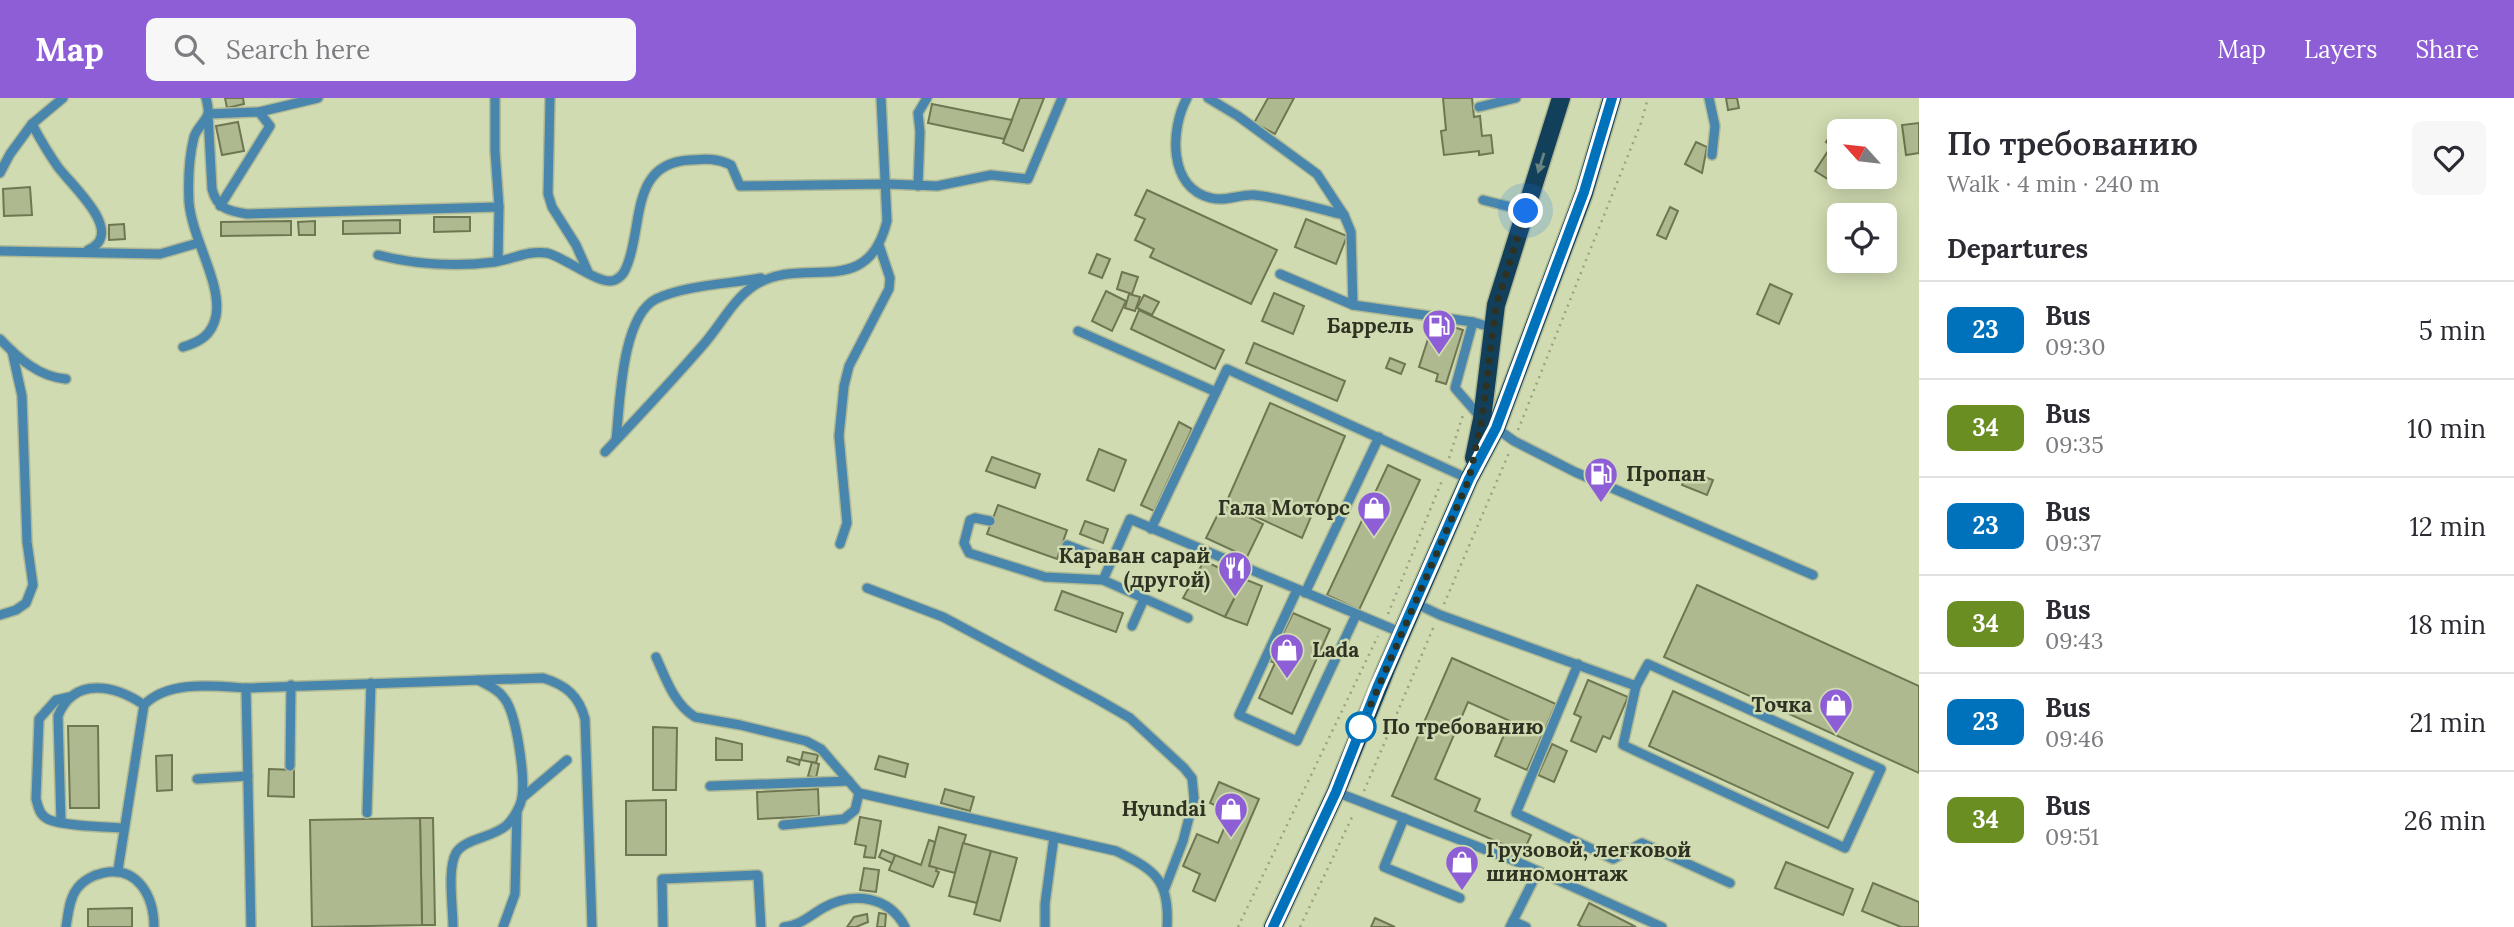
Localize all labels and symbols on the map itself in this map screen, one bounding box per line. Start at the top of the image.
north arrow [1827,119,1897,189]
one-way arrow [1535,153,1546,174]
your location [1508,193,1543,228]
fuel station icon: Баррель [1420,307,1458,356]
place label: Баррель [1327,312,1414,339]
fuel station icon: Пропан [1582,455,1620,504]
place label: Пропан [1626,460,1706,487]
shop icon: Гала Моторс [1355,489,1393,538]
place label: Гала Моторс [1218,494,1350,521]
place label: Караван сарай (другой) [1059,542,1210,593]
restaurant icon: Караван сарай (другой) [1216,549,1254,598]
shop icon: Lada [1268,631,1306,680]
place label: Lada [1312,636,1359,663]
shop icon: Точка [1817,686,1855,735]
place label: Точка [1752,691,1812,718]
marker: По требованию [1346,712,1376,742]
place label: По требованию [1382,713,1543,740]
shop icon: Hyundai [1212,790,1250,839]
place label: Hyundai [1121,795,1206,822]
place label: Грузовой, легковой шиномонтаж [1486,836,1691,887]
shop icon: Грузовой, легковой шиномонтаж [1443,843,1481,892]

